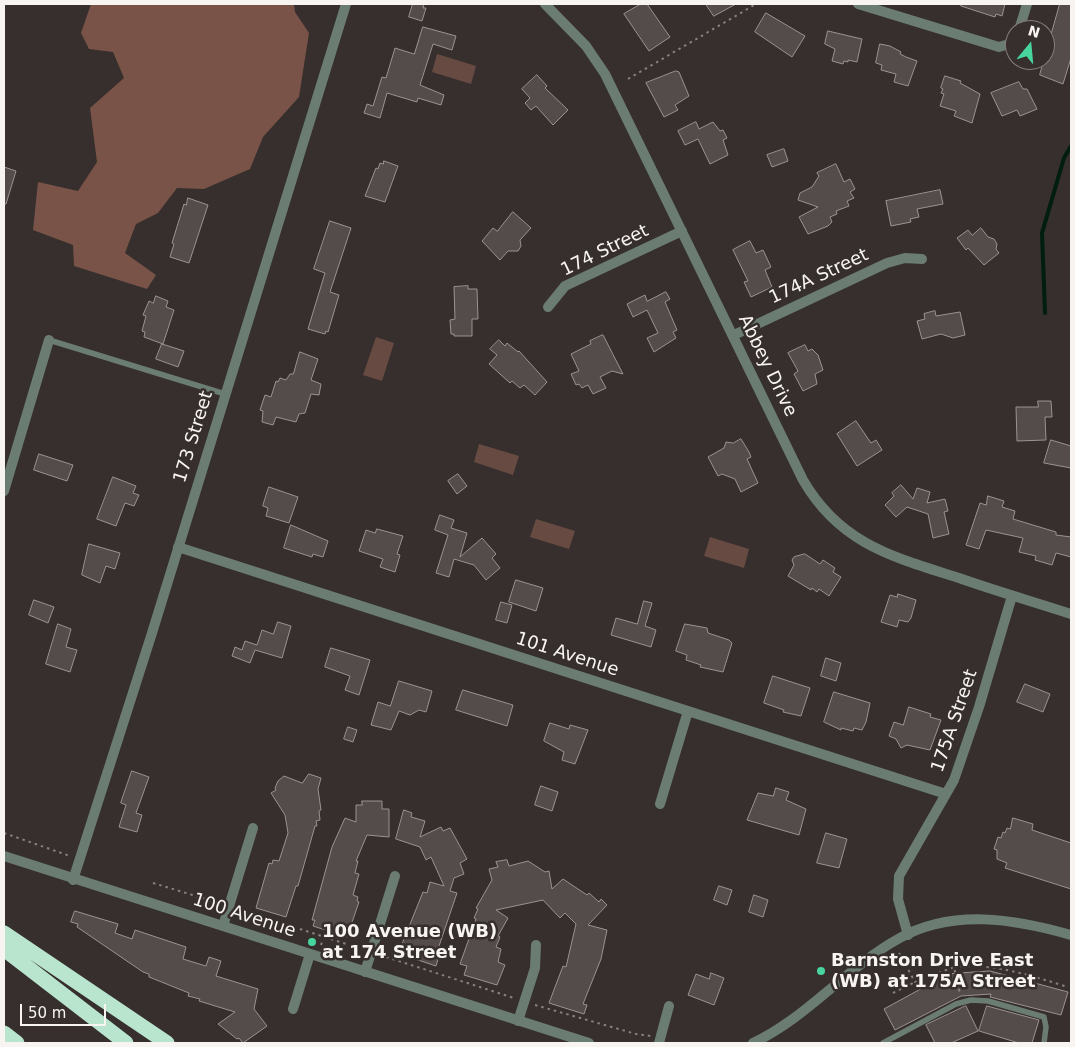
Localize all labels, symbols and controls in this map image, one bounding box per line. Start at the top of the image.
north arrow [1005,20,1055,70]
text: N [1026,22,1042,41]
street label: 174 Street [558,221,652,281]
street label: 174A Street [766,245,872,309]
street label: Abbey Drive [733,312,801,420]
street label: 173 Street [170,389,218,485]
street label: 101 Avenue [513,628,621,682]
street label: 175A Street [927,667,983,775]
street label: 100 Avenue [190,889,298,943]
place label: 100 Avenue (WB) at 174 Street [322,921,497,964]
marker: 100 Avenue (WB) at 174 Street [306,936,318,948]
place label: Barnston Drive East (WB) at 175A Street [831,950,1036,992]
marker: Barnston Drive East (WB) at 175A Street [815,965,827,977]
scale bar [22,994,109,1026]
text: 50 m [28,1004,66,1022]

